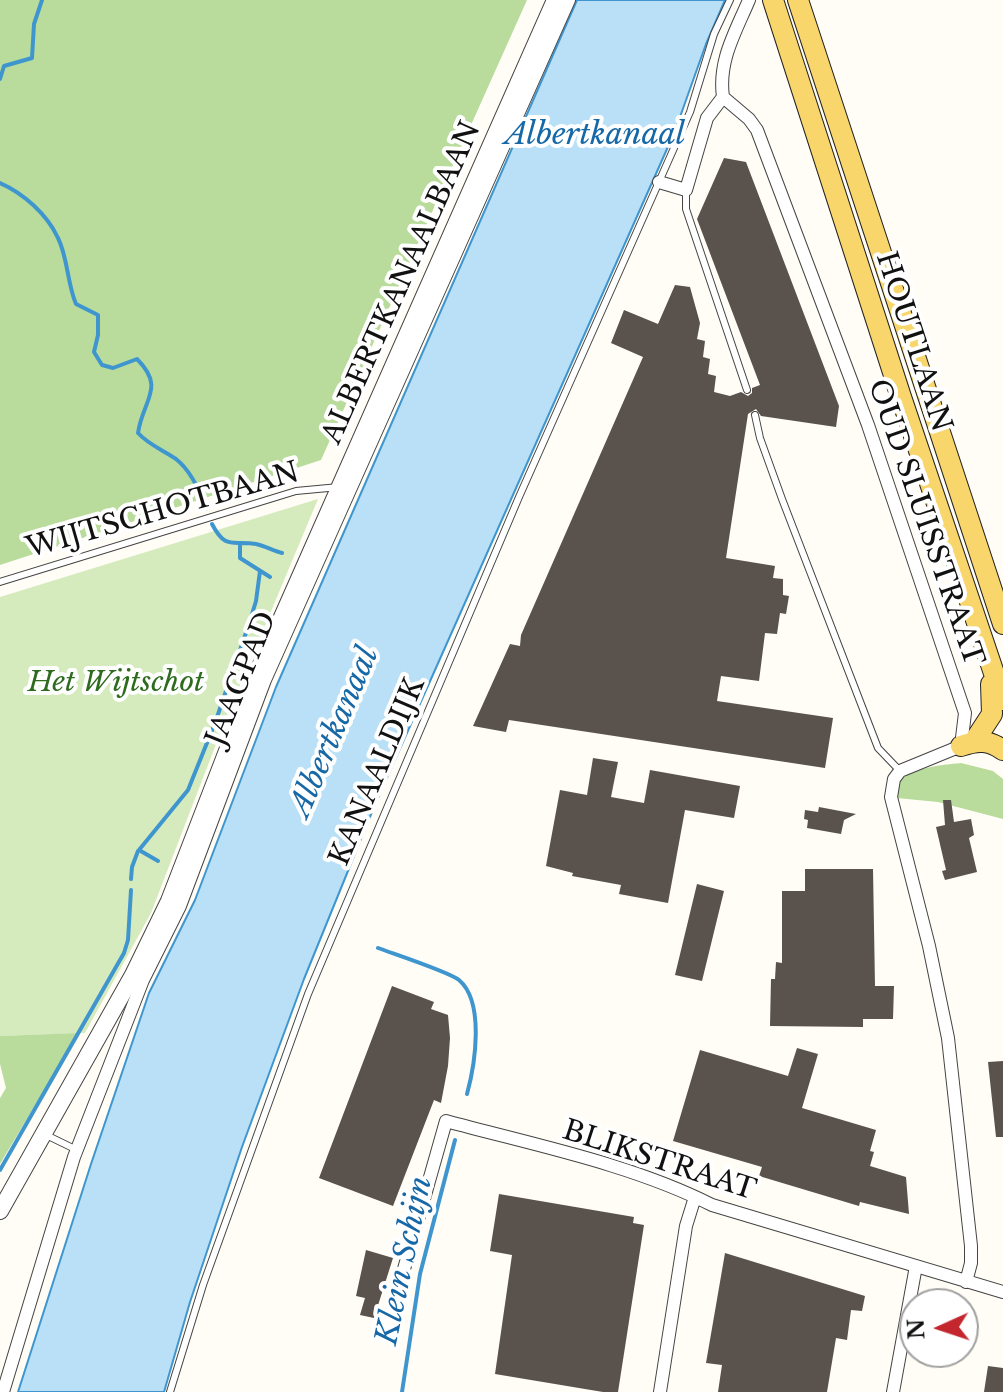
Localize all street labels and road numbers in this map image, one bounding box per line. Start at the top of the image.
street label: ALBERTKANAALBAAN [316,117,488,449]
street label: HOUTLAAN [868,248,958,436]
street label: OUD SLUISSTRAAT [860,375,990,671]
street label: WIJTSCHOTBAAN [23,456,303,566]
street label: JAAGPAD [200,607,284,751]
street label: KANAALDIJK [323,673,433,871]
street label: BLIKSTRAAT [558,1114,760,1208]

